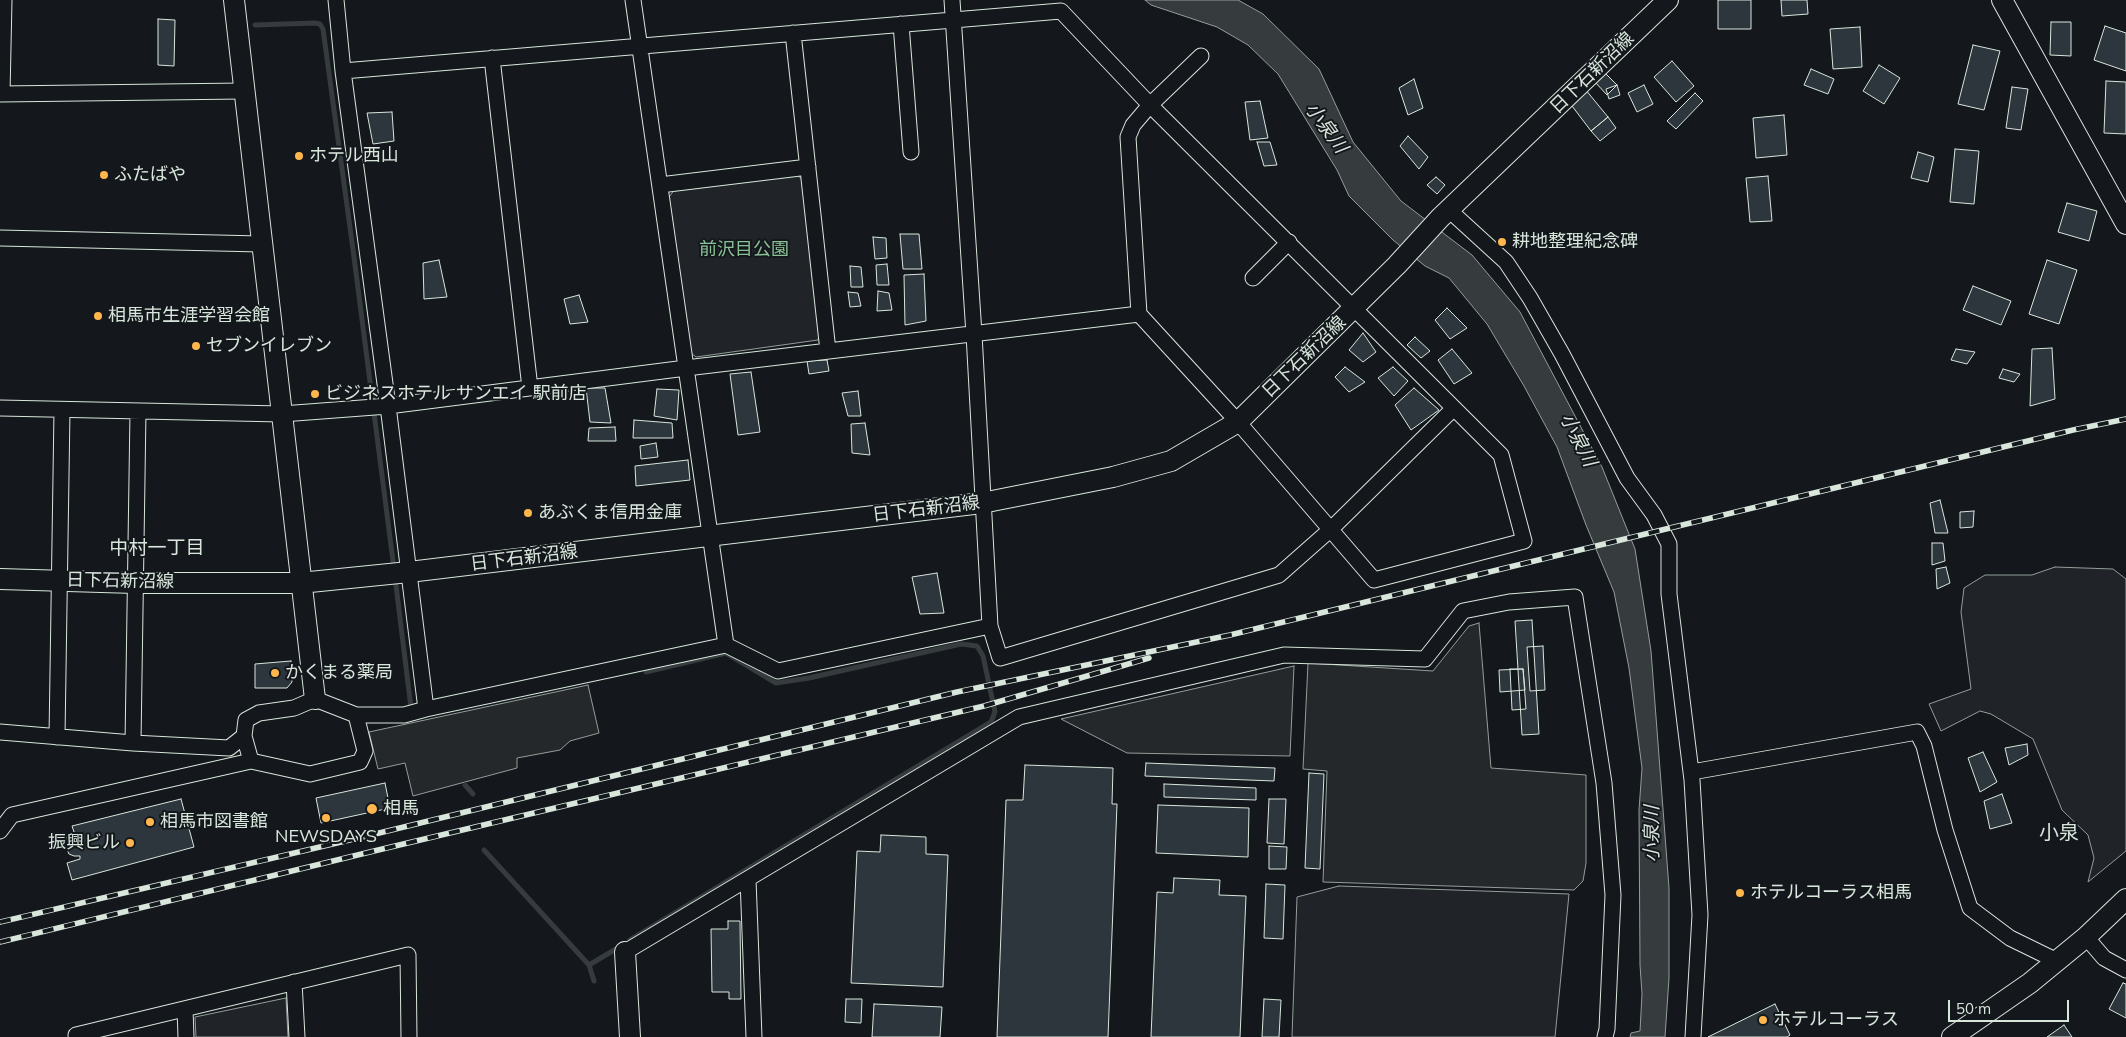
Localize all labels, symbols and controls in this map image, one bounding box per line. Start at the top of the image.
street label: 日下石新沼線 [1546,28,1638,118]
water label: 小泉川 [1300,98,1352,158]
place label: ホテル西山 [309,145,399,167]
marker: ホテル西山 [293,150,305,162]
place label: ふたばや [114,164,186,186]
marker: ふたばや [98,169,110,181]
place label: 耕地整理紀念碑 [1512,231,1638,253]
marker: 耕地整理紀念碑 [1496,236,1508,248]
park label: 前沢目公園 [699,239,789,261]
place label: 相馬市生涯学習会館 [108,305,270,327]
marker: 相馬市生涯学習会館 [92,310,104,322]
street label: 日下石新沼線 [1258,312,1350,402]
place label: セブンイレブン [206,335,332,357]
marker: セブンイレブン [190,340,202,352]
place label: ビジネスホテル サンエイ 駅前店 [325,383,586,405]
marker: ビジネスホテル サンエイ 駅前店 [309,388,321,400]
water label: 小泉川 [1555,409,1601,471]
street label: 日下石新沼線 [871,492,981,526]
place label: あぶくま信用金庫 [538,502,682,524]
marker: あぶくま信用金庫 [522,507,534,519]
district label: 中村一丁目 [110,537,204,559]
street label: 日下石新沼線 [469,541,579,575]
street label: 日下石新沼線 [66,569,174,593]
place label: かくまる薬局 [285,662,393,684]
marker: かくまる薬局 [269,667,281,679]
place label: 相馬 [383,798,419,820]
marker: 相馬 [365,802,379,816]
water label: 小泉川 [1641,806,1663,862]
place label: 相馬市図書館 [160,811,268,833]
marker: NEWSDAYS [320,812,332,824]
marker: 相馬市図書館 [144,816,156,828]
district label: 小泉 [2039,821,2079,845]
place label: NEWSDAYS [275,826,377,848]
place label: 振興ビル [48,832,120,854]
marker: 振興ビル [124,837,136,849]
place label: ホテルコーラス相馬 [1750,882,1912,904]
marker: ホテルコーラス相馬 [1734,887,1746,899]
scale bar [1951,990,2072,1022]
text: 50 m [1956,999,1991,1018]
place label: ホテルコーラス [1773,1009,1899,1031]
marker: ホテルコーラス [1757,1014,1769,1026]

